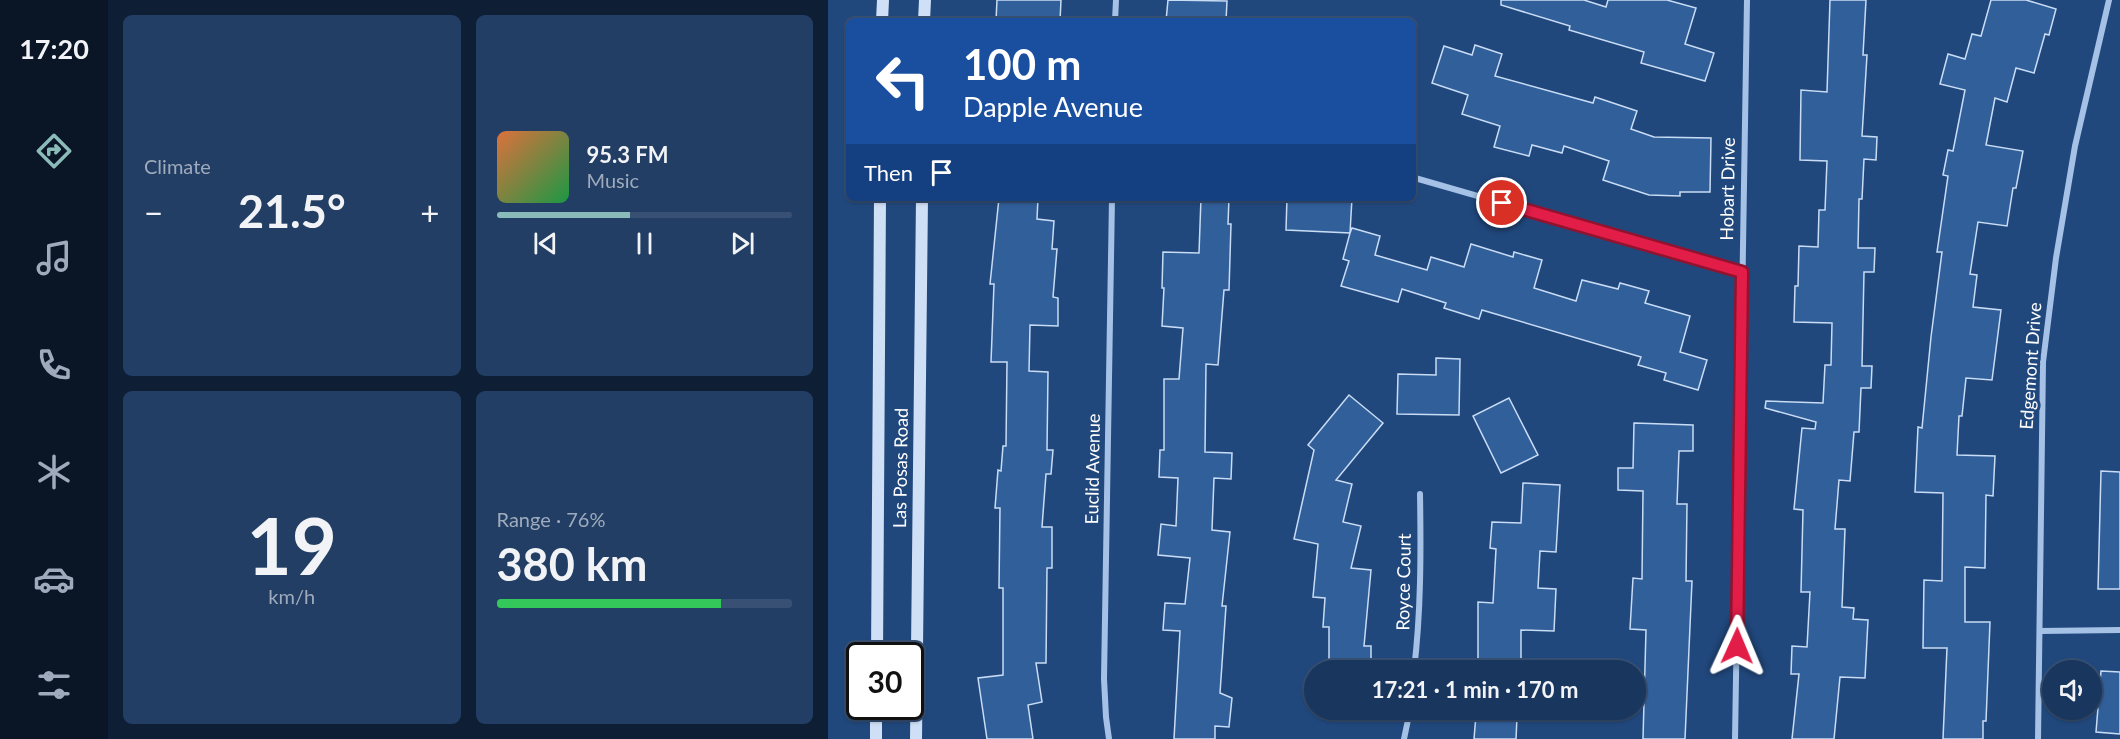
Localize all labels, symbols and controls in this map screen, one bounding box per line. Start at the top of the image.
text: 17:20 [19,32,89,65]
text: 100 m [963,39,1081,89]
icon: left [864,42,942,120]
text: Dapple Avenue [963,90,1143,123]
icon: directions [33,130,75,172]
street label: Hobart Drive [1715,137,1739,241]
text: 95.3 FM [587,141,669,168]
text: Climate [144,154,211,178]
icon: arrive [925,156,958,189]
text: Then [864,159,913,186]
text: Music [587,168,639,192]
pin [1476,177,1527,228]
text: 21.5° [238,184,346,238]
icon: arrive [1485,186,1518,219]
text: − [144,192,163,232]
text: + [420,192,440,232]
icon: previous [529,227,562,260]
icon: pause [628,227,661,260]
icon: next [726,227,759,260]
icon: music [33,237,75,279]
street label: Edgemont Drive [2015,301,2045,430]
icon: phone [33,344,75,386]
street label: Las Posas Road [888,408,912,528]
street label: Euclid Avenue [1080,413,1104,525]
icon: climate [33,451,75,493]
text: 19 [247,498,337,592]
text: Range · 76% [497,507,605,531]
street label: Royce Court [1391,533,1415,631]
text: 380 km [497,537,647,591]
icon: car [33,558,75,600]
text: km/h [268,584,315,608]
position arrow [1705,614,1769,678]
speed limit sign: 30 [846,642,924,720]
map controls [2042,660,2102,720]
button: sound [2042,660,2102,720]
icon: filters [33,664,75,706]
text: 17:21 · 1 min · 170 m [1372,676,1578,703]

